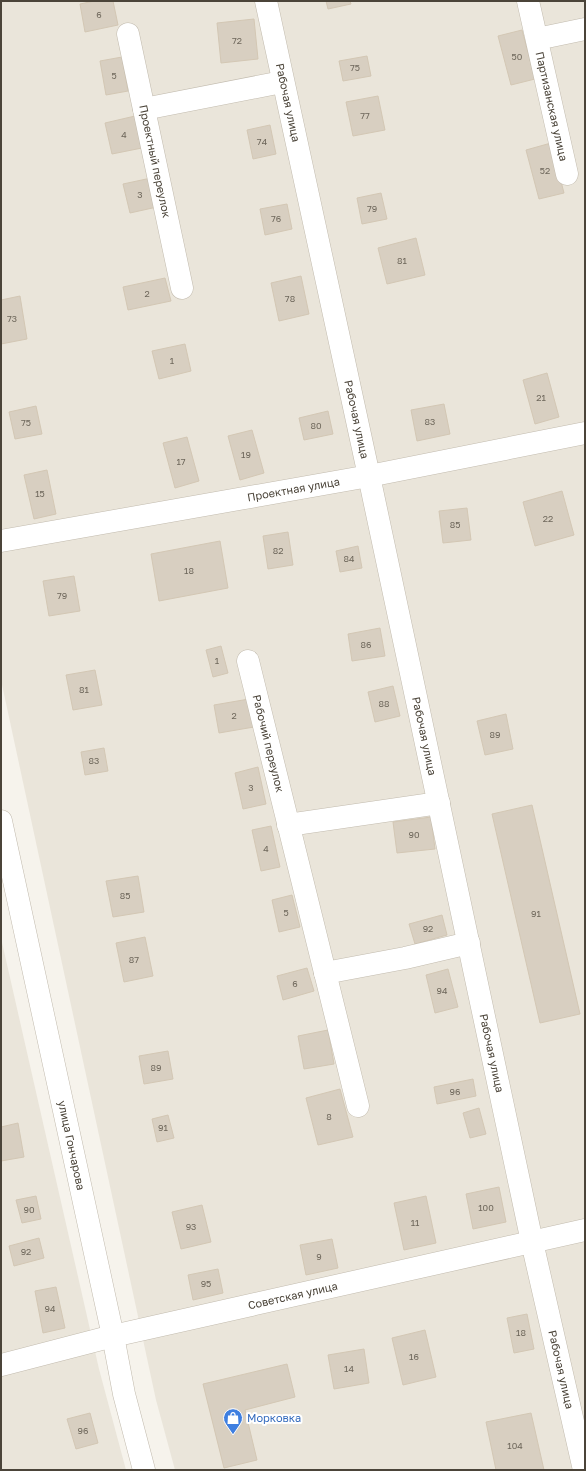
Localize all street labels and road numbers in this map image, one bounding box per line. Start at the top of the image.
street label: Партизанская улица [534,50,571,162]
street label: Рабочая улица [274,62,303,143]
street label: Проектный переулок [137,103,174,219]
street label: Рабочая улица [342,379,372,460]
street label: Проектная улица [246,474,341,503]
street label: Рабочий переулок [251,693,287,794]
street label: Рабочая улица [410,695,440,777]
street label: Рабочая улица [478,1012,507,1094]
street label: улица Гончарова [56,1099,88,1191]
street label: Советская улица [247,1279,339,1312]
street label: Рабочая улица [546,1329,577,1410]

